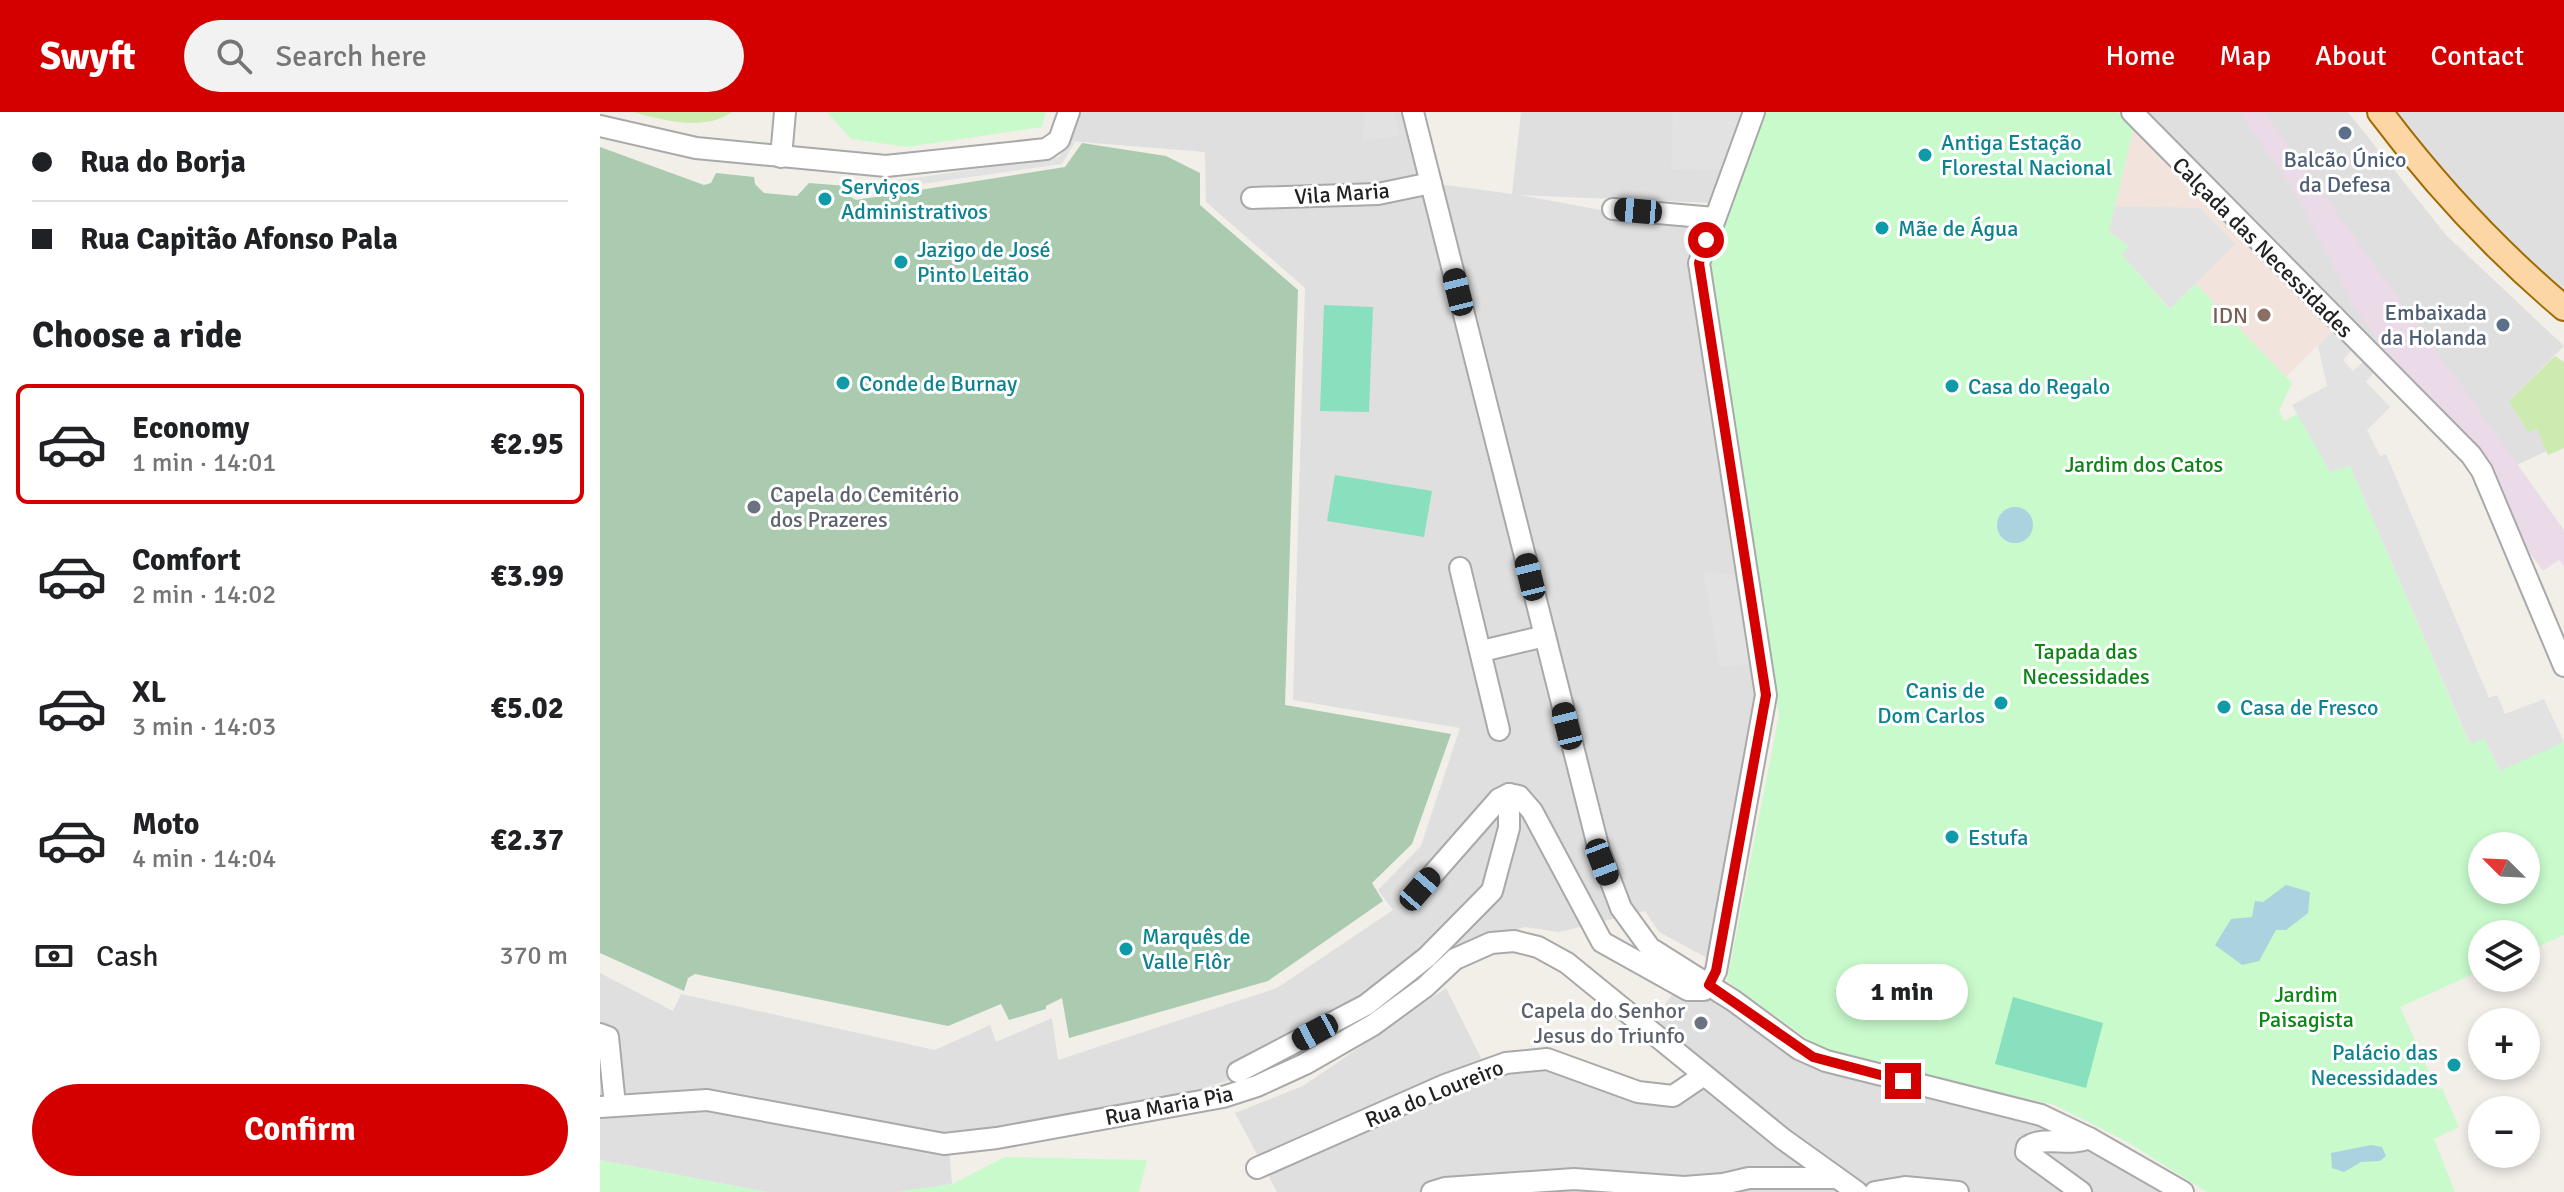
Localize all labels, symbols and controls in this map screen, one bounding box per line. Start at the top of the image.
search box [184,20,744,92]
text: Swyft [40,33,136,80]
icon: search [212,34,256,78]
text: Search here [276,38,427,75]
text: Home [2106,39,2175,73]
text: Map [2219,39,2271,73]
text: About [2315,39,2387,73]
text: Contact [2431,39,2524,73]
marker: Balcão Único da Defesa [2336,124,2354,142]
place label: Antiga Estação Florestal Nacional [1941,129,2112,181]
text: Rua do Borja [80,144,246,181]
marker: Antiga Estação Florestal Nacional [1916,146,1934,164]
place label: Balcão Único da Defesa [2284,146,2406,198]
street label: Calçada das Necessidades [2167,151,2359,343]
place label: Serviços Administrativos [841,173,988,225]
street label: Vila Maria [1293,177,1391,210]
marker: Serviços Administrativos [816,190,834,208]
car [1613,197,1663,225]
place label: Mãe de Água [1898,215,2018,242]
marker: Mãe de Água [1873,219,1891,237]
text: Rua Capitão Afonso Pala [80,221,398,258]
route start [1688,222,1724,258]
place label: Jazigo de José Pinto Leitão [917,236,1051,288]
marker: Jazigo de José Pinto Leitão [892,253,910,271]
car [1441,266,1475,318]
place label: Embaixada da Holanda [2381,299,2487,351]
place label: IDN [2212,302,2248,329]
marker: IDN [2255,306,2273,324]
text: Choose a ride [32,313,242,358]
marker: Embaixada da Holanda [2494,316,2512,334]
place label: Conde de Burnay [859,370,1018,397]
place label: Casa do Regalo [1968,373,2110,400]
marker: Conde de Burnay [834,374,852,392]
marker: Casa do Regalo [1943,377,1961,395]
icon: car [36,408,108,480]
text: Economy [132,410,249,447]
text: €2.95 [491,426,564,463]
text: 1 min · 14:01 [132,447,276,479]
park label: Jardim dos Catos [2065,451,2223,478]
place label: Capela do Cemitério dos Prazeres [770,481,959,533]
marker: Capela do Cemitério dos Prazeres [745,498,763,516]
icon: car [36,540,108,612]
text: Comfort [132,542,241,579]
car [1513,551,1547,603]
text: €3.99 [491,558,564,595]
text: 2 min · 14:02 [132,579,276,611]
park label: Tapada das Necessidades [2022,638,2150,690]
icon: car [36,672,108,744]
text: XL [132,674,166,711]
place label: Canis de Dom Carlos [1877,677,1985,729]
text: €5.02 [491,690,564,727]
marker: Canis de Dom Carlos [1992,694,2010,712]
place label: Casa de Fresco [2240,694,2378,721]
marker: Casa de Fresco [2215,698,2233,716]
car [1550,700,1584,752]
text: 3 min · 14:03 [132,711,276,743]
icon: car [36,804,108,876]
text: Moto [132,806,199,843]
text: €2.37 [491,822,564,859]
place label: Estufa [1968,824,2028,851]
marker: Estufa [1943,828,1961,846]
north arrow [2468,832,2540,904]
map controls [2468,832,2540,1168]
car [1582,835,1622,889]
text: 4 min · 14:04 [132,843,276,875]
car [1395,863,1445,915]
button: layers [2468,920,2540,992]
place label: Marquês de Valle Flôr [1142,923,1251,975]
icon: cash [32,934,76,978]
text: Cash [96,938,159,975]
text: 370 m [499,940,568,972]
marker: Marquês de Valle Flôr [1117,940,1135,958]
callout: 1 min [1837,965,1969,1021]
text: 1 min [1871,976,1933,1008]
park label: Jardim Paisagista [2258,981,2354,1033]
place label: Capela do Senhor Jesus do Triunfo [1521,997,1685,1049]
button: + [2468,1008,2540,1080]
car [1288,1010,1342,1054]
marker: Capela do Senhor Jesus do Triunfo [1692,1014,1710,1032]
place label: Palácio das Necessidades [2311,1039,2438,1091]
street label: Rua do Loureiro [1361,1053,1507,1133]
marker: Palácio das Necessidades [2445,1056,2463,1074]
route end [1885,1063,1921,1099]
street label: Rua Maria Pia [1103,1080,1235,1131]
button: Confirm [32,1084,568,1176]
button: − [2468,1096,2540,1168]

